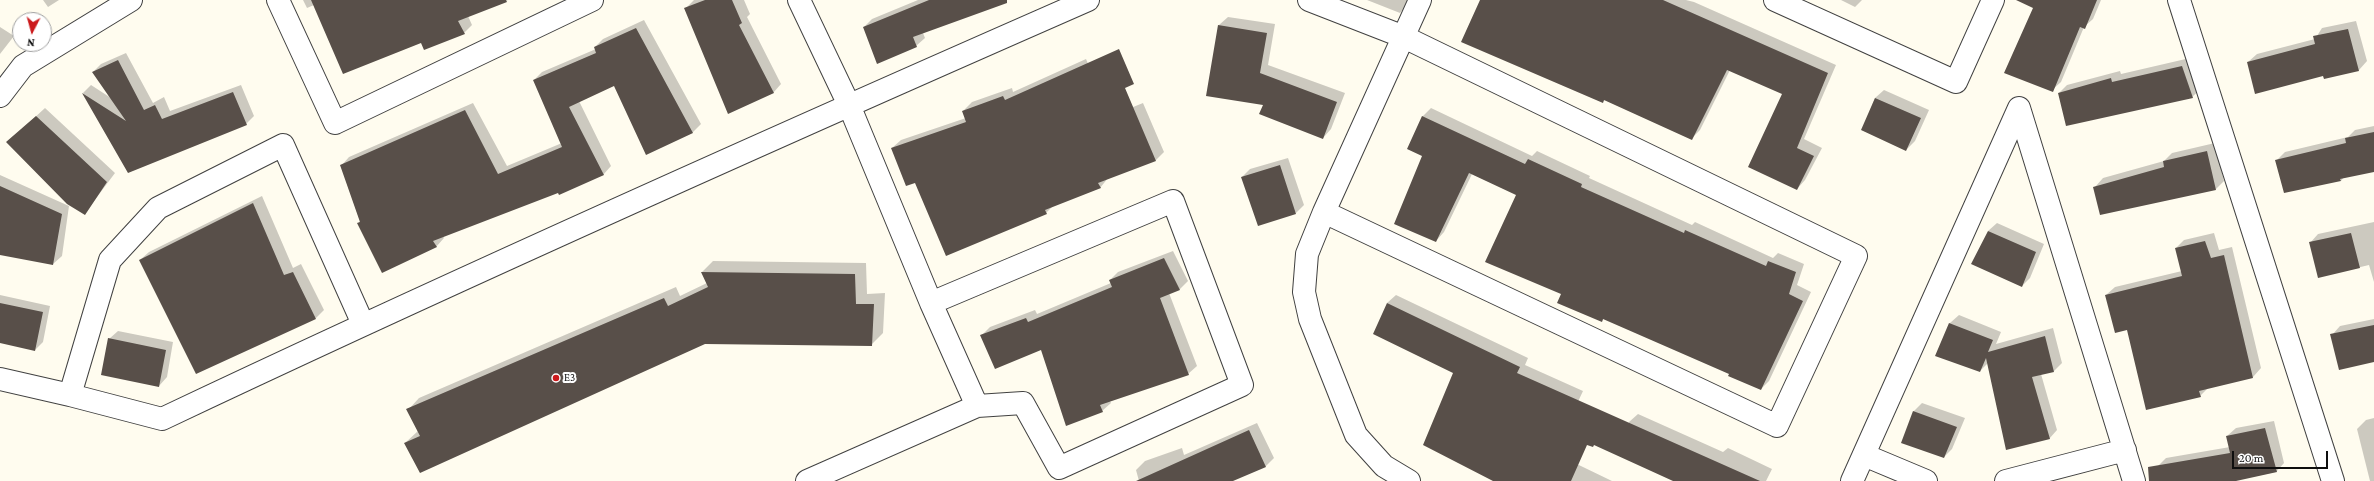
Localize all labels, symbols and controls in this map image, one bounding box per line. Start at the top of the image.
north arrow [12,12,52,52]
text: N [26,37,35,49]
place label: E3 [564,371,575,385]
marker: E3 [551,373,561,383]
scale bar [2234,443,2330,469]
text: 20 m [2239,451,2263,465]

